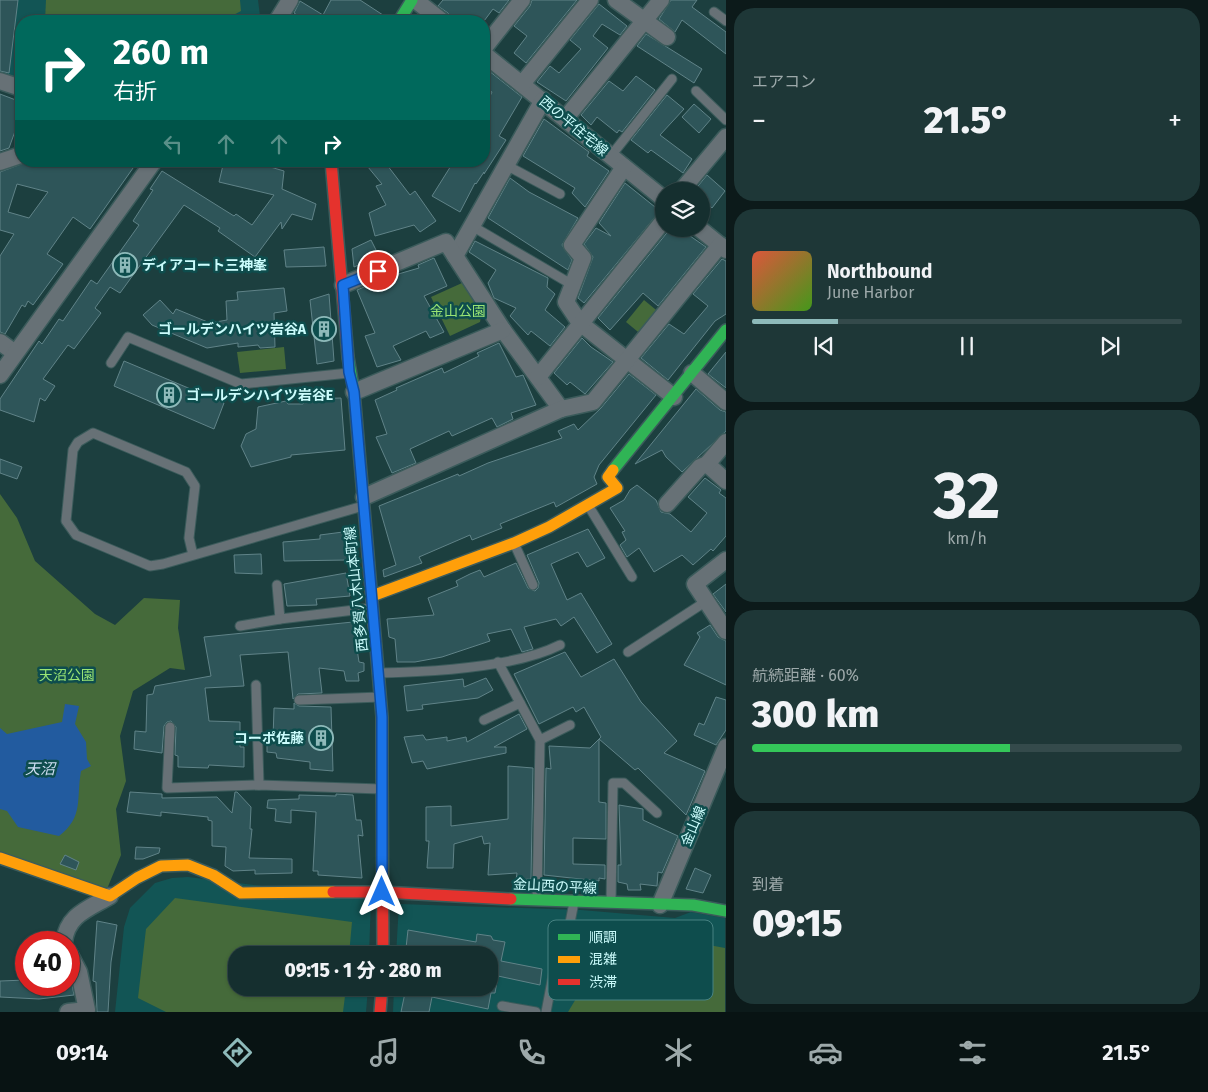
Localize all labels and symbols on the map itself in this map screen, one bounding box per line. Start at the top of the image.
street label: 西の平住宅線 [536,93,611,160]
pin [357,250,399,292]
building icon: ディアコート三神峯 [112,252,138,278]
place label: ディアコート三神峯 [142,257,267,274]
park label: 金山公園 [430,303,486,320]
building icon: ゴールデンハイツ岩谷A [311,316,337,342]
place label: ゴールデンハイツ岩谷A [158,321,307,338]
building icon: ゴールデンハイツ岩谷E [156,382,182,408]
place label: ゴールデンハイツ岩谷E [186,387,333,404]
street label: 西多賀八木山本町線 [341,525,372,652]
park label: 天沼公園 [39,667,95,684]
building icon: コーポ佐藤 [308,725,334,751]
place label: コーポ佐藤 [234,730,304,747]
water label: 天沼 [25,760,57,778]
street label: 金山線 [677,804,709,849]
position arrow [355,865,407,917]
street label: 金山西の平線 [513,876,597,897]
legend [548,920,713,1000]
text: 順調 [589,929,617,946]
speed limit sign: 40 [15,931,80,996]
text: 混雑 [589,951,617,968]
text: 渋滞 [589,974,617,991]

